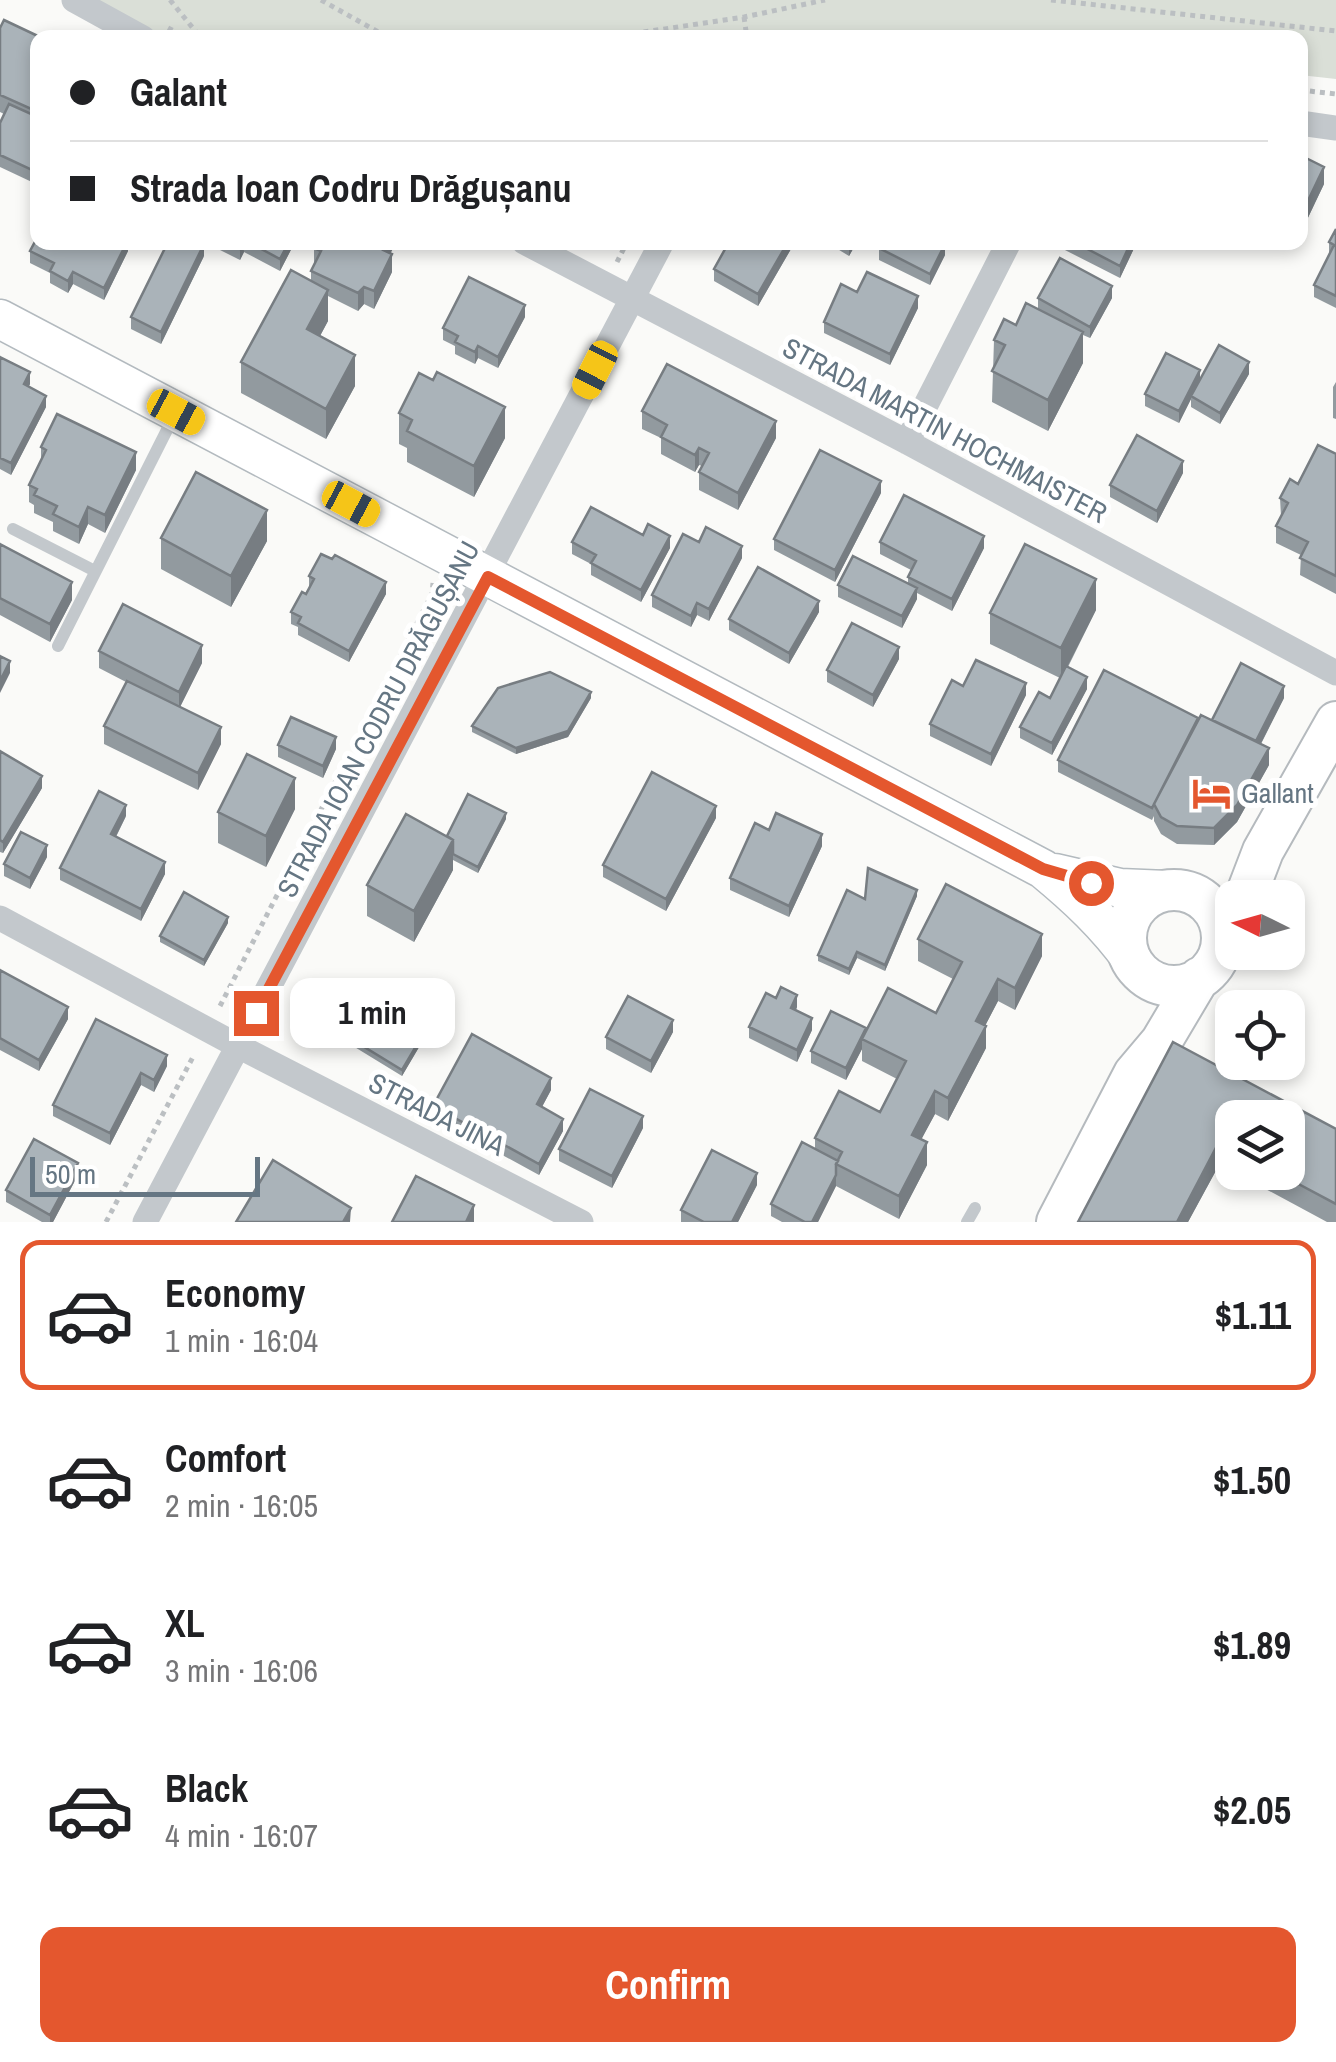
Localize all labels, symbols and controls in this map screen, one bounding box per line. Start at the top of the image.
text: Galant [130,67,227,118]
text: Strada Ioan Codru Drăgușanu [130,163,572,214]
street label: STRADA MARTIN HOCHMAISTER [776,328,1114,532]
car [568,336,622,404]
car [142,385,210,439]
car [317,477,385,531]
street label: STRADA IOAN CODRU DRĂGUȘANU [268,534,488,904]
hotel icon: Gallant [1190,772,1232,814]
place label: Gallant [1241,774,1314,812]
route start [1069,861,1114,906]
north arrow [1215,880,1305,970]
map controls [1215,880,1305,1190]
callout: 1 min [291,978,456,1048]
button: locate [1215,990,1305,1080]
route end [234,991,279,1036]
text: 1 min [338,991,407,1034]
street label: STRADA JINA [362,1063,512,1165]
button: layers [1215,1100,1305,1190]
scale bar [30,1152,260,1196]
text: 50 m [45,1155,96,1193]
text: Economy [165,1268,305,1319]
icon: car [45,1270,135,1360]
text: $1.11 [1215,1290,1291,1341]
text: 1 min · 16:04 [165,1319,318,1362]
text: Comfort [165,1433,286,1484]
icon: car [45,1435,135,1525]
text: $1.50 [1213,1455,1291,1506]
text: 2 min · 16:05 [165,1484,318,1527]
text: XL [165,1598,205,1649]
icon: car [45,1600,135,1690]
text: $1.89 [1213,1620,1291,1671]
text: 3 min · 16:06 [165,1649,318,1692]
text: Black [165,1763,248,1814]
icon: car [45,1765,135,1855]
text: $2.05 [1213,1785,1291,1836]
text: 4 min · 16:07 [165,1814,318,1857]
button: Confirm [40,1927,1296,2042]

